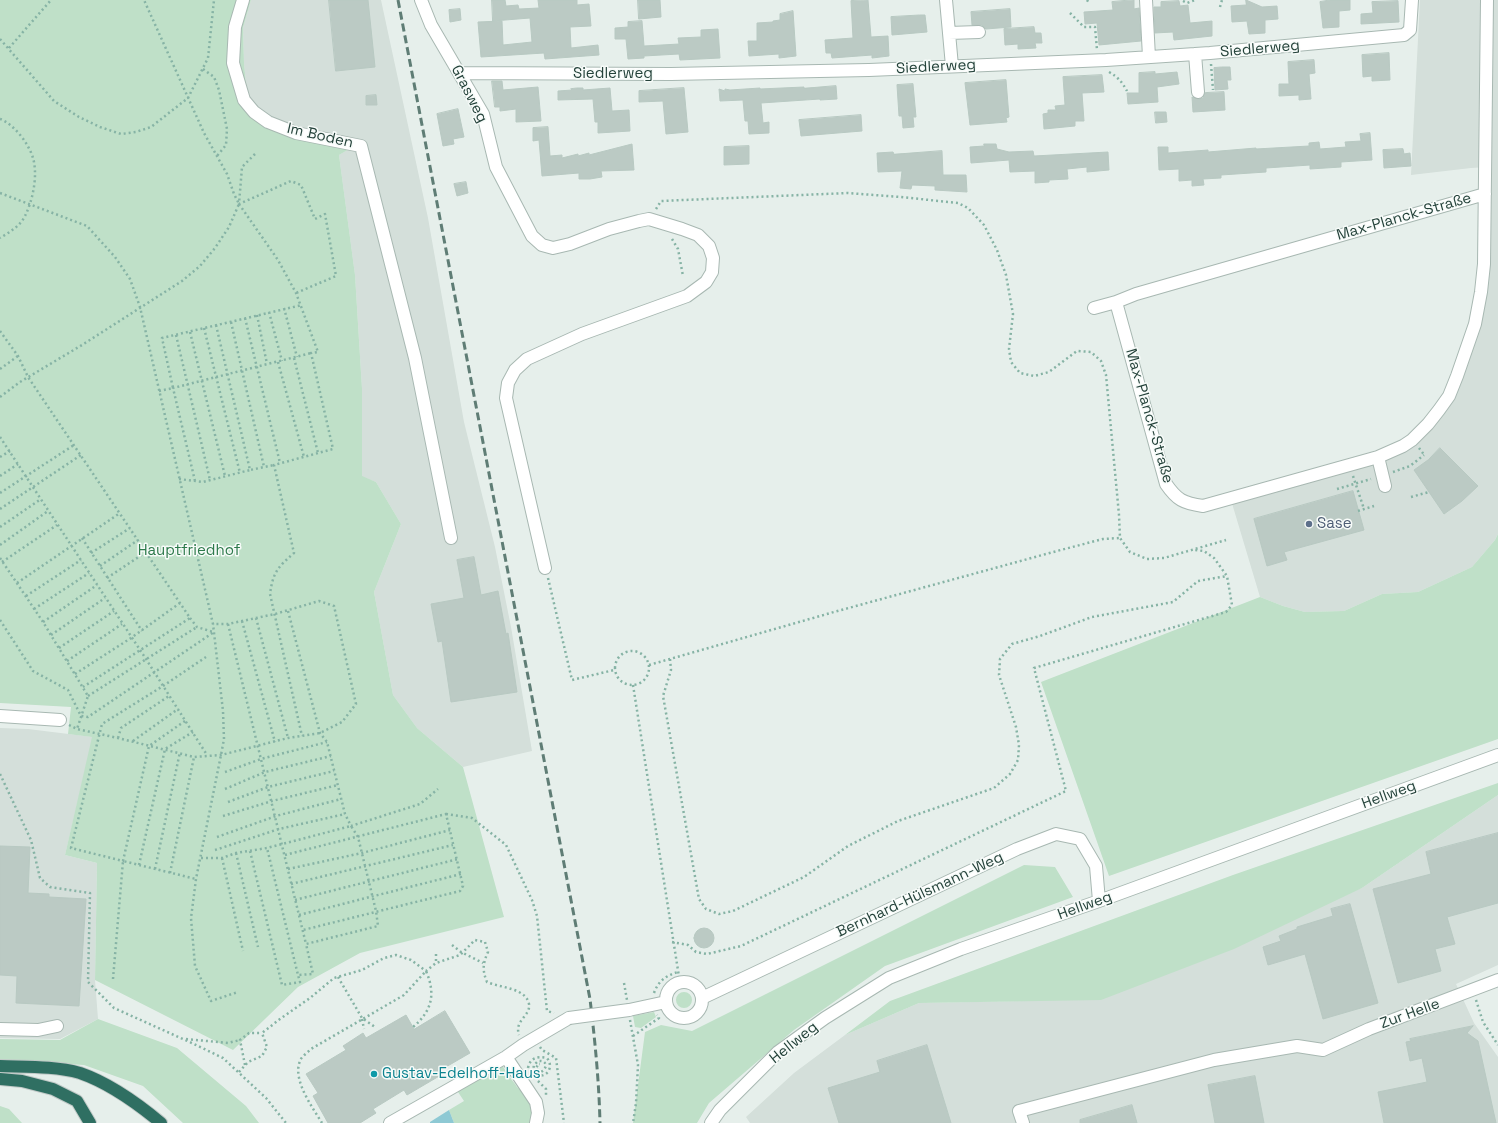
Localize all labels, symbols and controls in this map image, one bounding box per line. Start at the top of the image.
street label: Siedlerweg [1219,37,1301,61]
street label: Siedlerweg [896,56,976,78]
street label: Grasweg [447,62,491,126]
street label: Siedlerweg [573,65,653,83]
street label: Im Boden [285,120,355,152]
street label: Max-Planck-Straße [1335,189,1473,245]
street label: Max-Planck-Straße [1121,347,1177,485]
place label: Sase [1317,515,1352,533]
marker: Sase [1304,519,1314,529]
park label: Hauptfriedhof [138,542,240,560]
street label: Hellweg [1359,777,1419,813]
street label: Bernhard-Hülsmann-Weg [834,848,1006,942]
street label: Hellweg [1055,888,1115,924]
street label: Zur Helle [1378,995,1442,1033]
street label: Hellweg [766,1018,822,1068]
place label: Gustav-Edelhoff-Haus [382,1065,541,1083]
marker: Gustav-Edelhoff-Haus [369,1069,379,1079]

